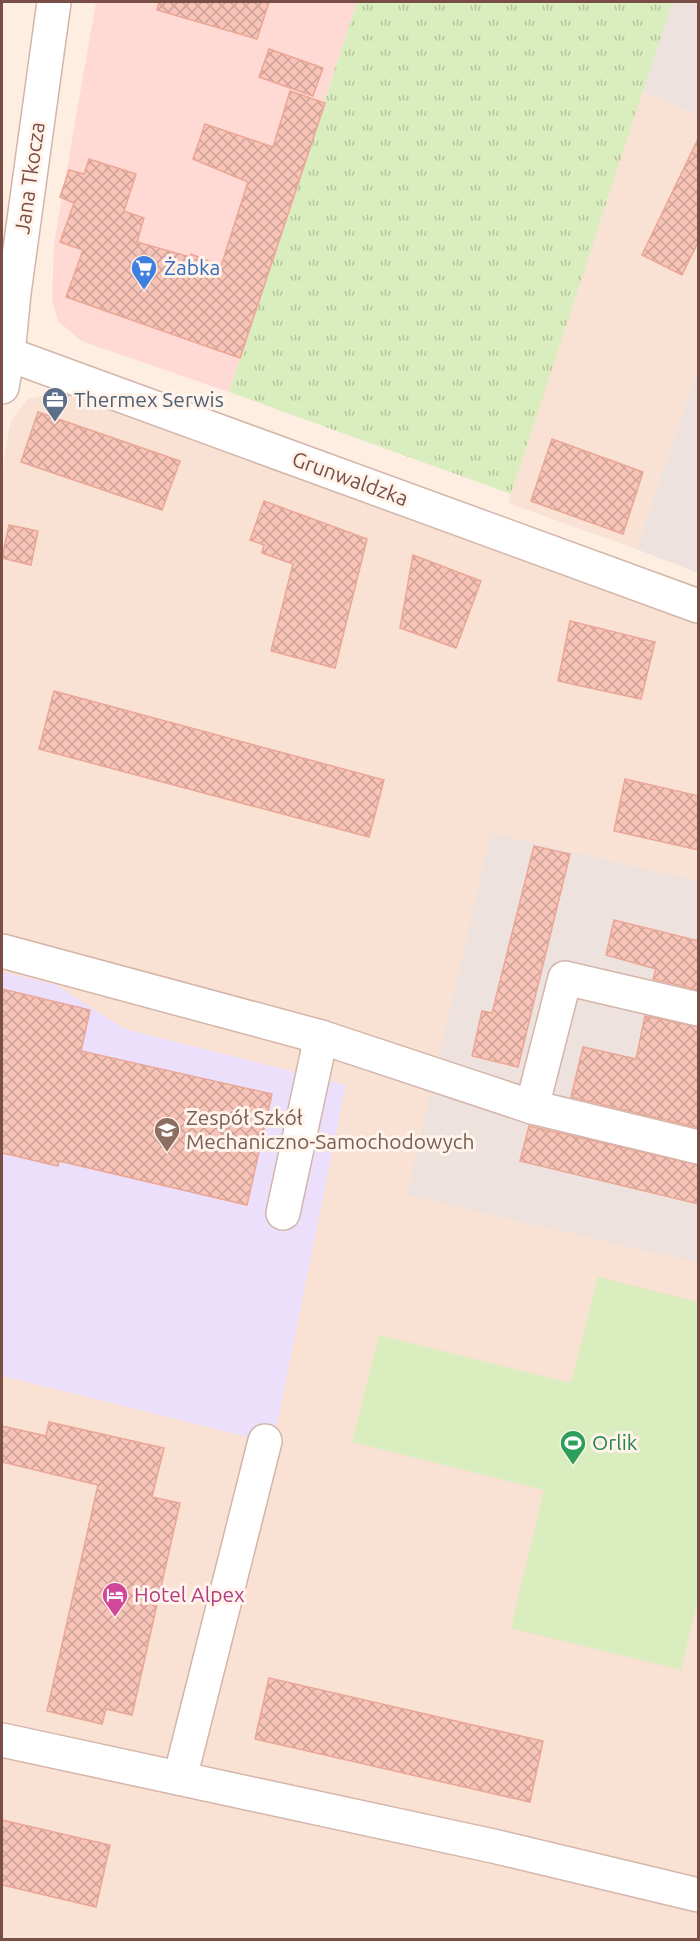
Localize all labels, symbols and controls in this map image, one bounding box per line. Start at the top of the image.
street label: Jana Tkocza [9,120,49,236]
supermarket icon: Żabka [129,253,159,291]
place label: Żabka [164,255,220,279]
office icon: Thermex Serwis [40,385,70,423]
place label: Thermex Serwis [74,387,224,411]
street label: Grunwaldzka [289,446,412,510]
place label: Zespół Szkół Mechaniczno-Samochodowych [186,1105,475,1153]
school or university icon: Zespół Szkół Mechaniczno-Samochodowych [152,1115,182,1153]
sports icon: Orlik [558,1428,588,1466]
place label: Orlik [592,1430,638,1454]
hotel icon: Hotel Alpex [100,1580,130,1618]
place label: Hotel Alpex [134,1582,245,1606]

